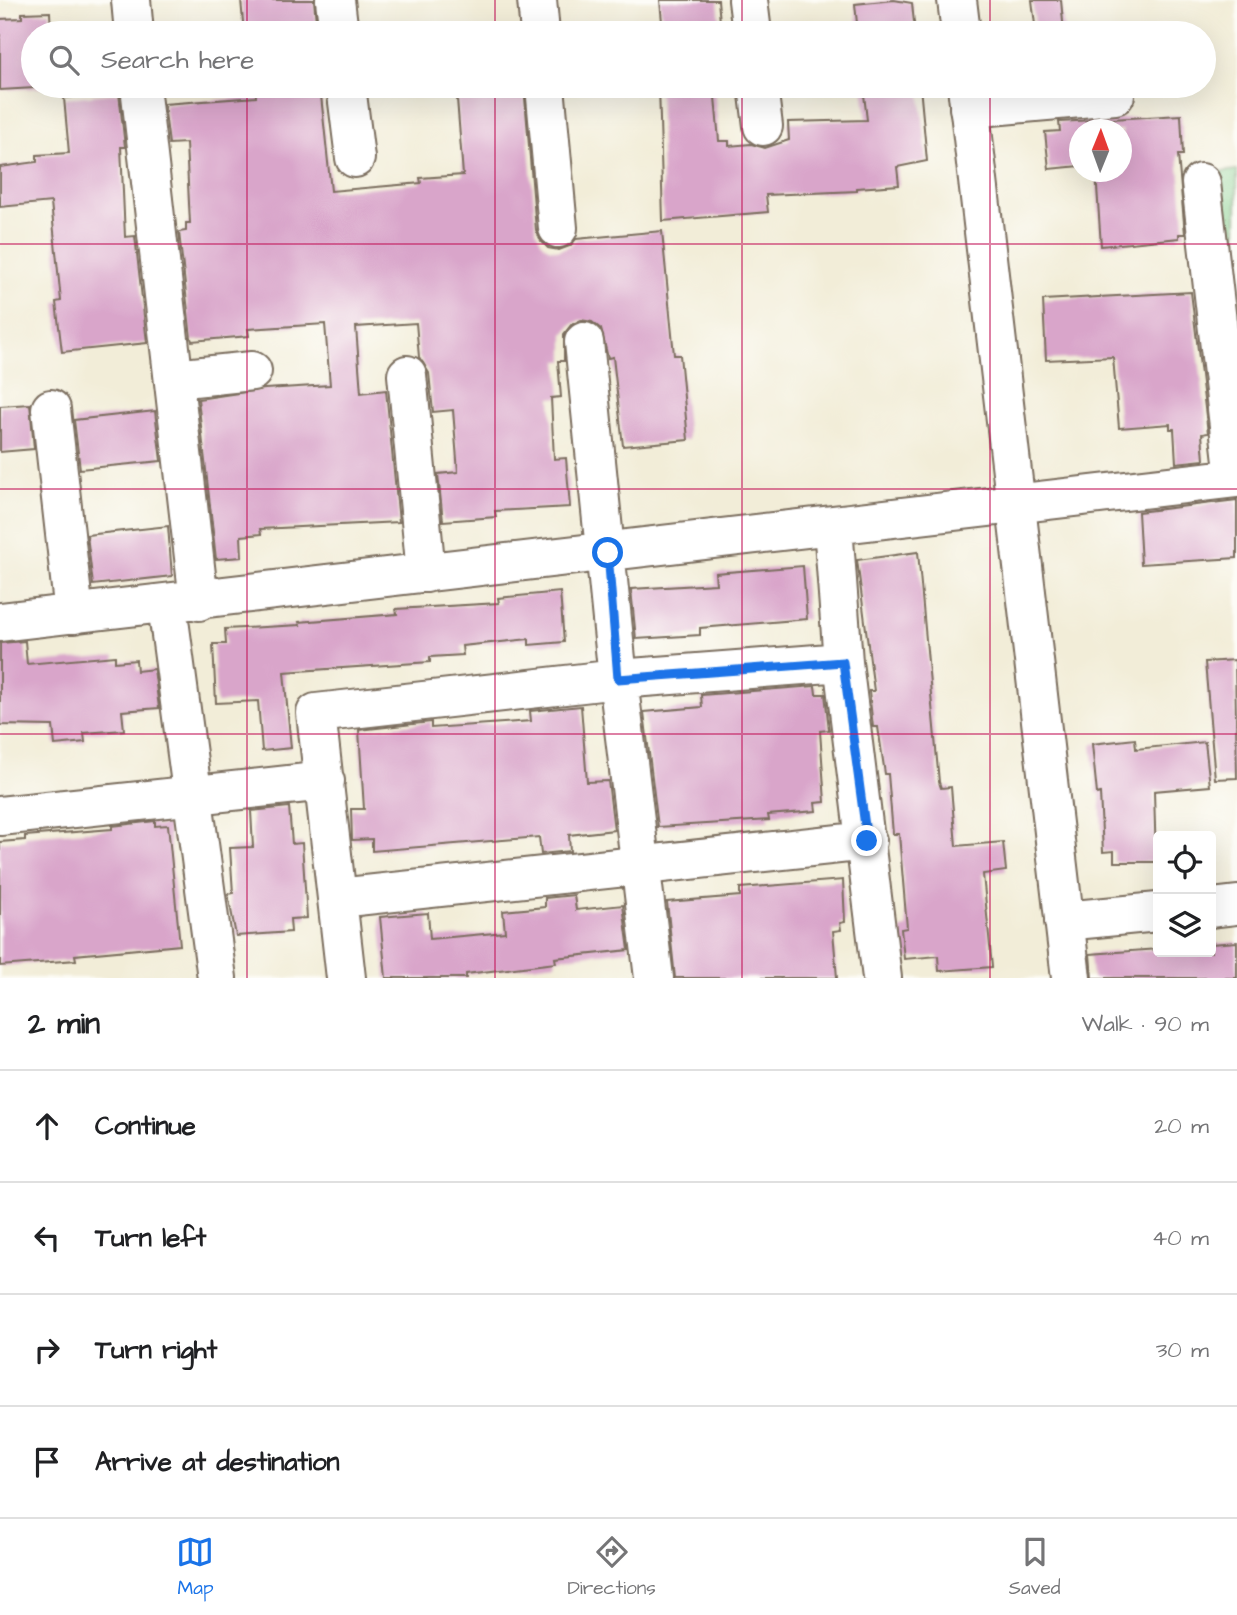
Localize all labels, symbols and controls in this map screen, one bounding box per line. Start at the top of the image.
search box [21,21,1216,98]
icon: search [45,41,83,79]
text: Search here [101,42,254,78]
north arrow [1069,119,1132,182]
route start [592,537,623,568]
route end [851,825,882,856]
map controls [1153,831,1216,957]
button: locate [1153,831,1216,894]
button: layers [1153,894,1216,957]
text: 2 min [28,1003,100,1045]
text: Walk · 90 m [1082,1008,1209,1040]
icon: ahead [28,1107,66,1145]
text: Continue [95,1108,196,1144]
text: 20 m [1154,1110,1209,1142]
icon: left [28,1219,66,1257]
text: Turn left [95,1220,206,1256]
text: 40 m [1152,1222,1209,1254]
icon: right [28,1331,66,1369]
text: Turn right [95,1332,217,1368]
text: 30 m [1156,1334,1209,1366]
icon: arrive [28,1443,66,1481]
text: Arrive at destination [95,1444,340,1480]
tab: Map [176,1533,214,1602]
tab: Directions [567,1533,656,1602]
tab: Saved [1009,1533,1060,1602]

